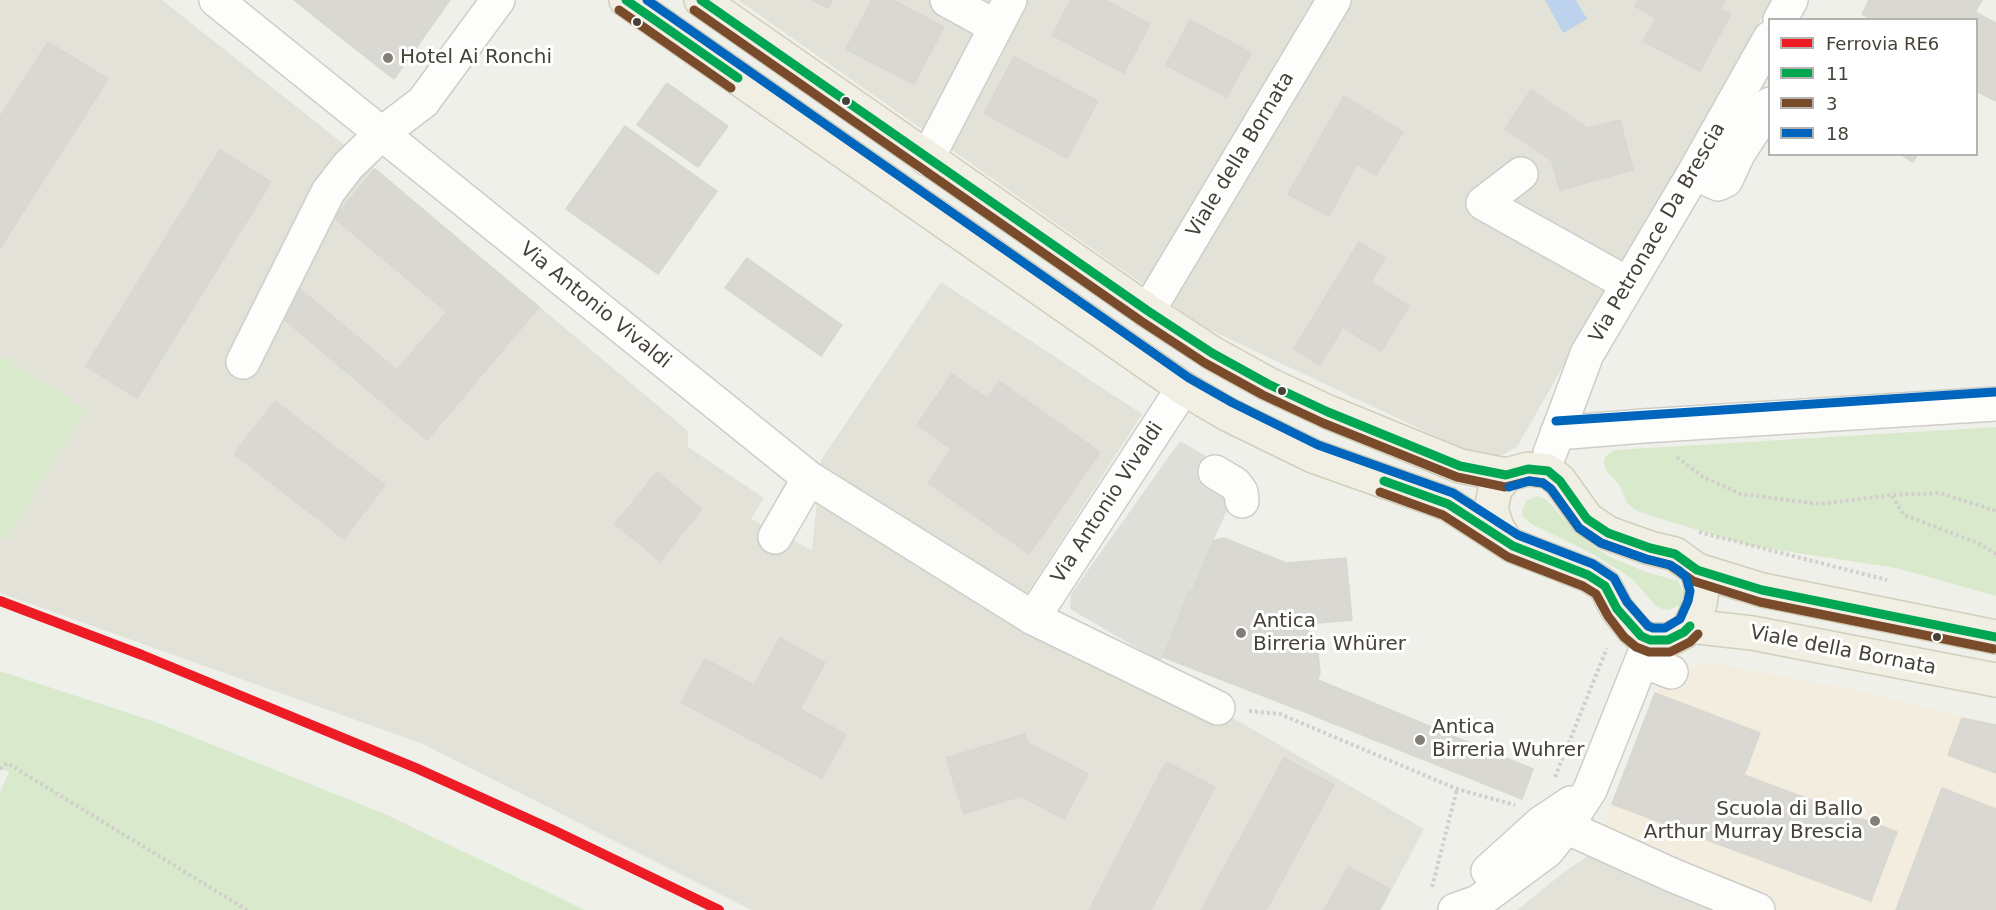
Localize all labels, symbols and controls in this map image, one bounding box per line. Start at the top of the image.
unlabelled marker [631,16,643,28]
legend [1768,18,1978,156]
text: Ferrovia RE6 [1826,33,1939,54]
place label: Hotel Ai Ronchi [400,46,552,70]
marker: Hotel Ai Ronchi [381,51,395,65]
text: 11 [1826,63,1849,84]
street label: Viale della Bornata [1182,68,1300,242]
text: 3 [1826,93,1837,114]
unlabelled marker [840,95,852,107]
street label: Via Petronace Da Brescia [1585,119,1731,347]
text: 18 [1826,123,1849,144]
street label: Via Antonio Vivaldi [515,238,675,374]
unlabelled marker [1276,385,1288,397]
street label: Via Antonio Vivaldi [1047,418,1169,588]
place label: Antica Birreria Whürer [1253,610,1406,657]
street label: Viale della Bornata [1748,621,1938,681]
marker: Antica Birreria Whürer [1234,626,1248,640]
unlabelled marker [1931,631,1943,643]
place label: Antica Birreria Wuhrer [1432,716,1584,763]
marker: Antica Birreria Wuhrer [1413,733,1427,747]
place label: Scuola di Ballo Arthur Murray Brescia [1644,798,1863,845]
marker: Scuola di Ballo Arthur Murray Brescia [1868,814,1882,828]

